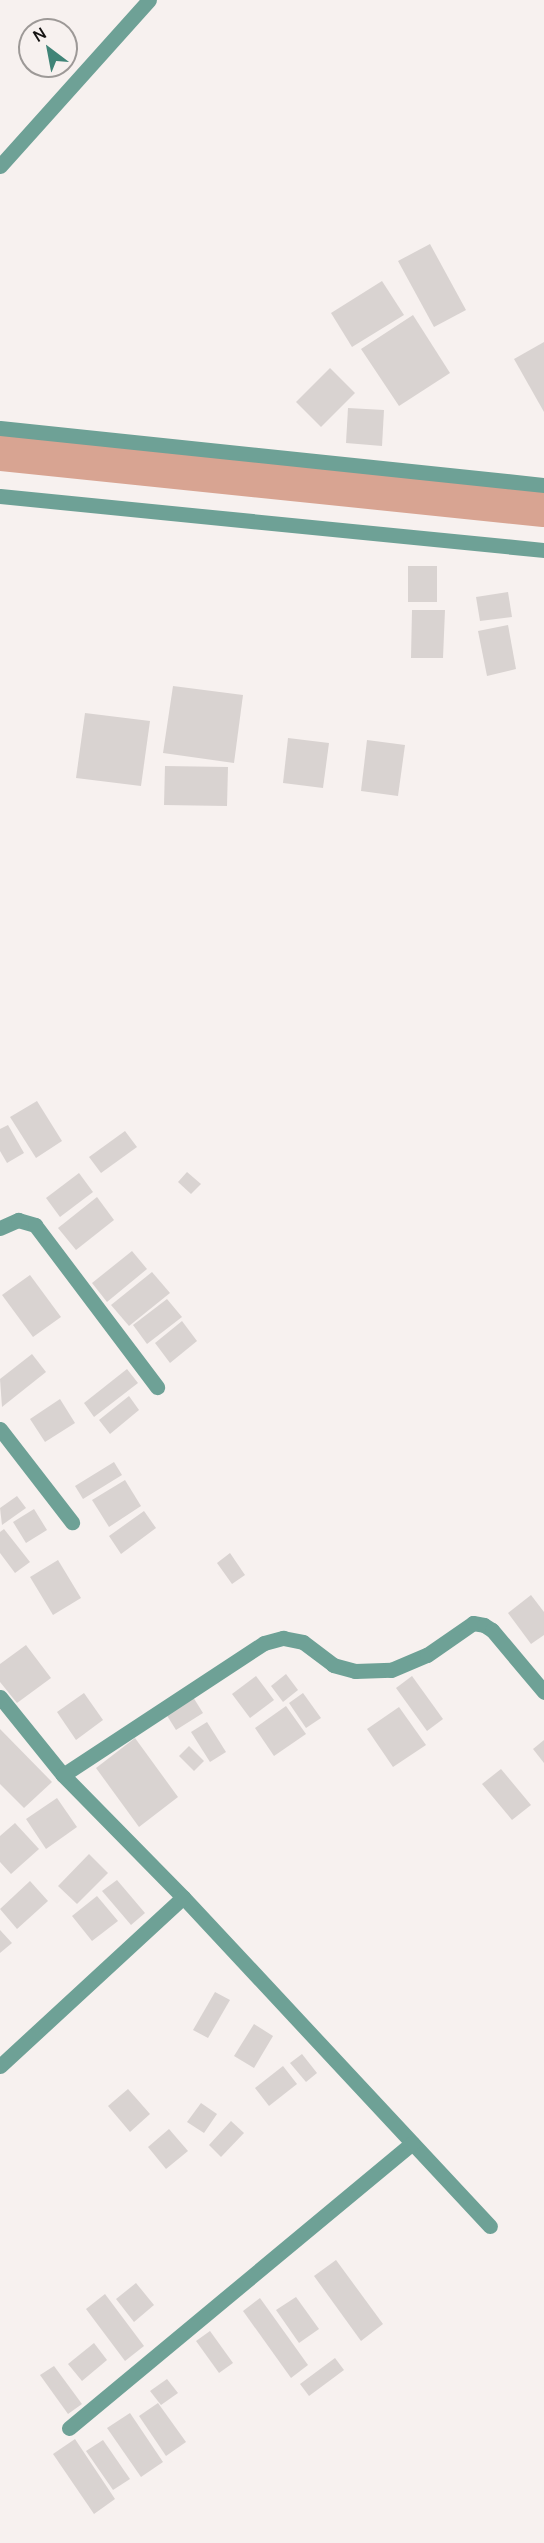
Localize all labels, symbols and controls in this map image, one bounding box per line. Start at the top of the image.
north arrow [18,18,78,78]
text: N [29,22,50,47]

